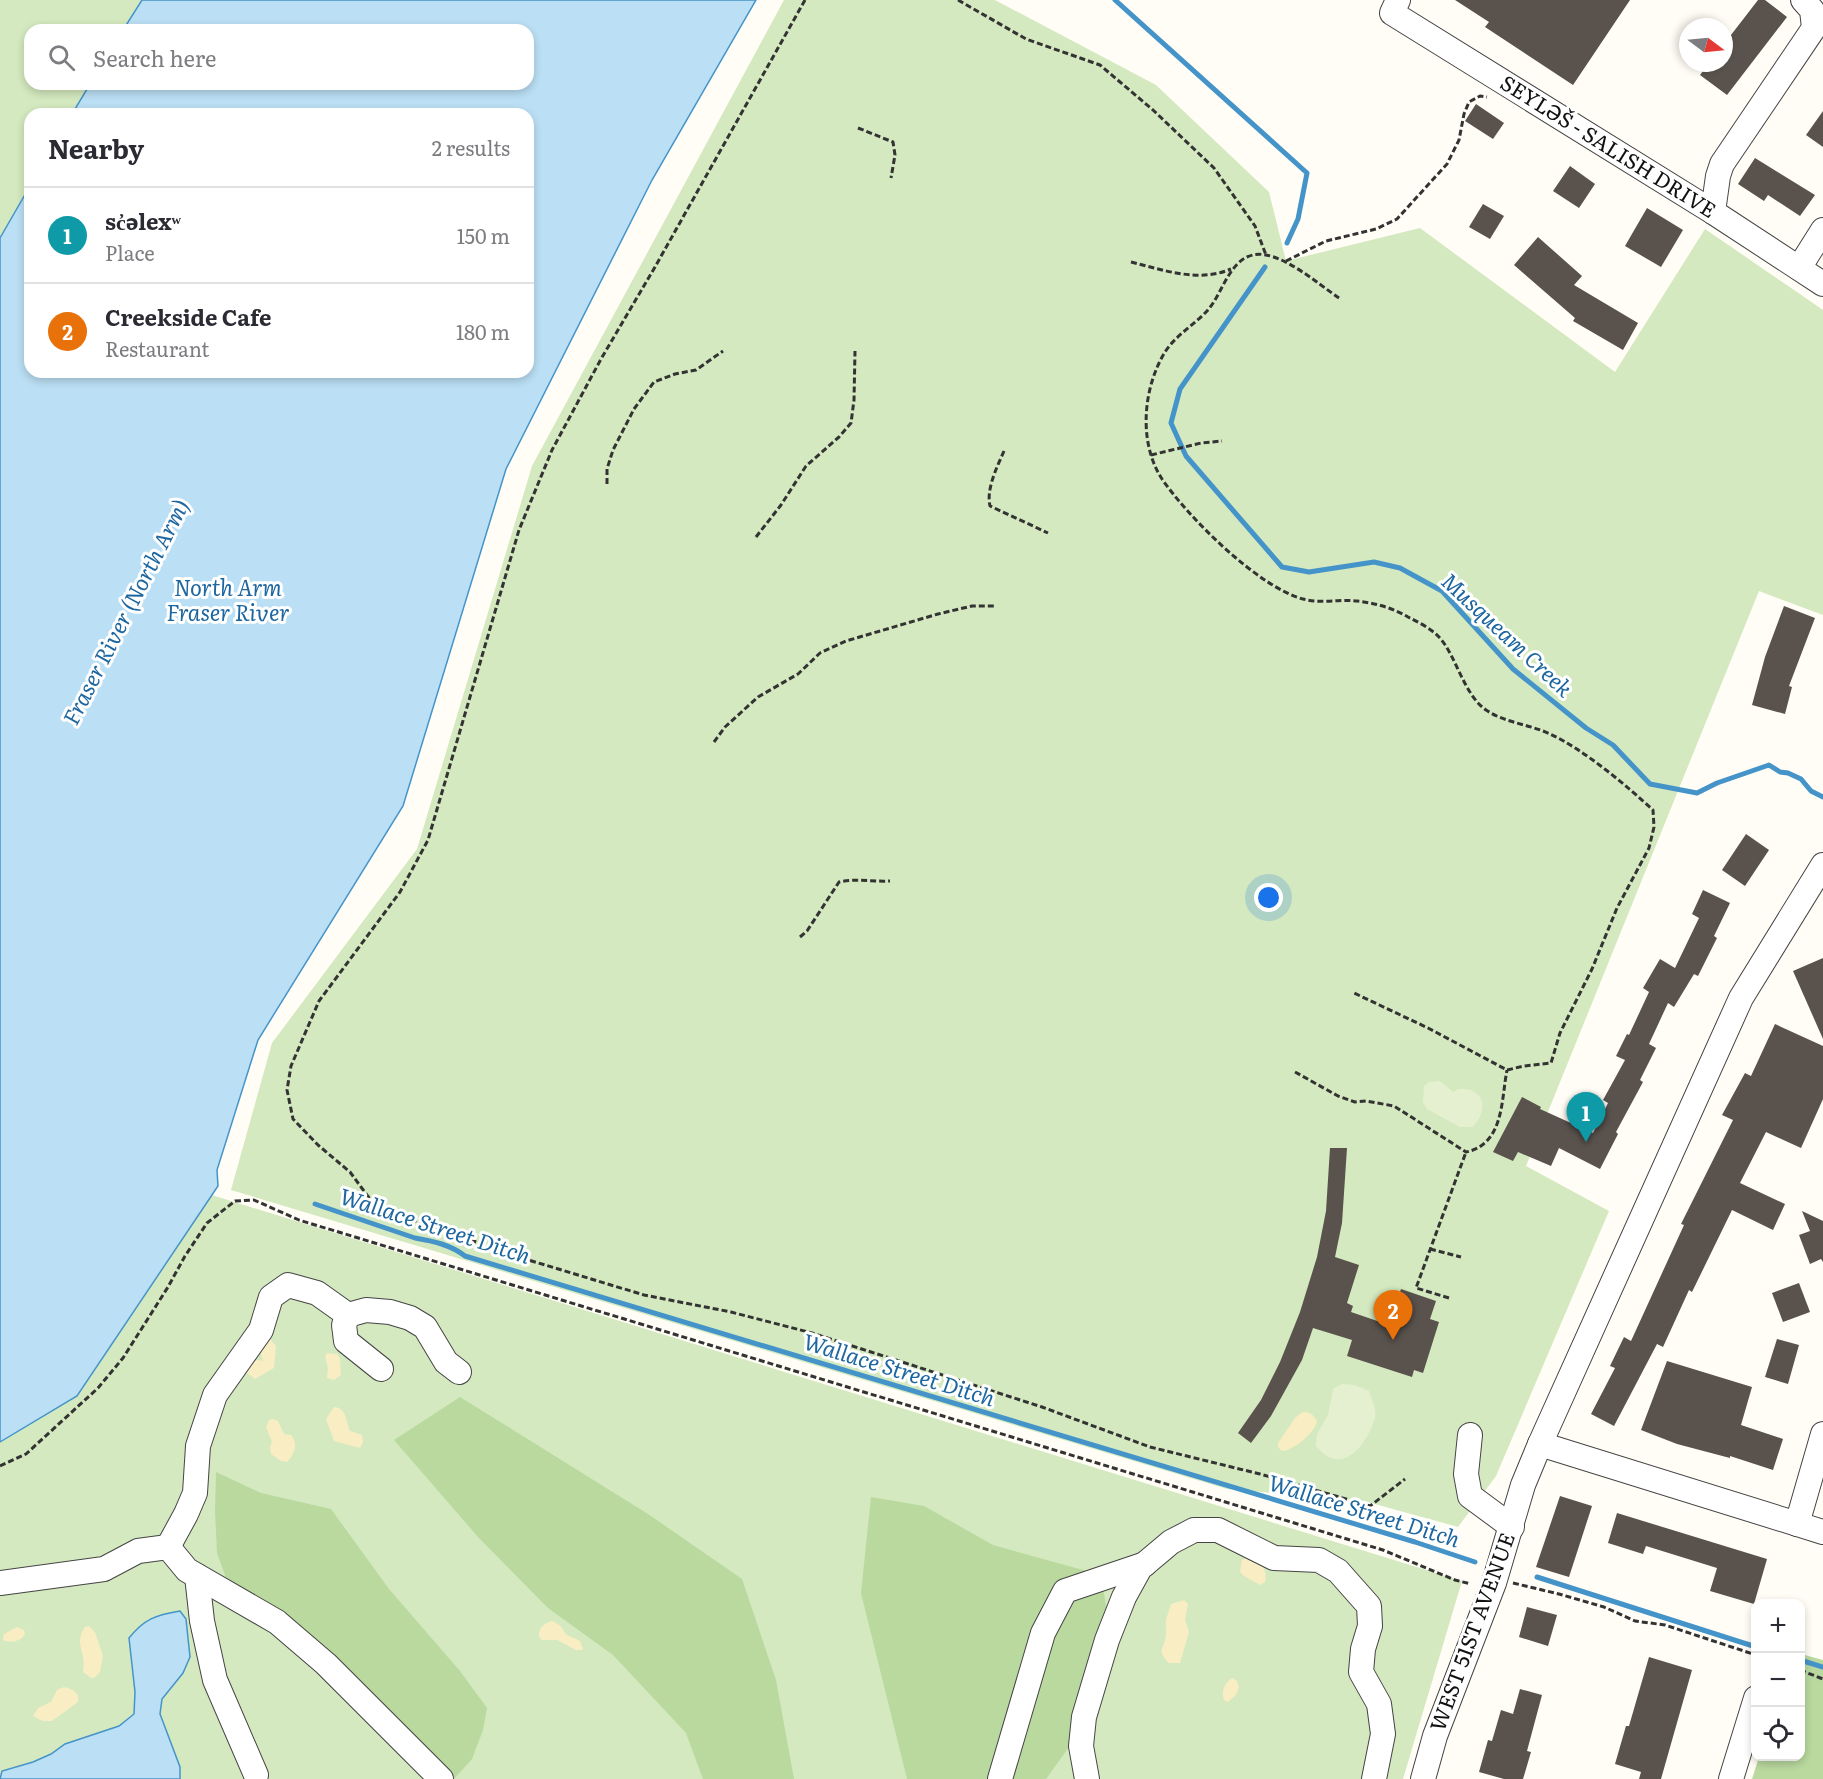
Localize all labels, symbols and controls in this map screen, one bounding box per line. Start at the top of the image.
north arrow [1679,18,1733,72]
search box [24,24,534,90]
icon: search [45,41,78,74]
text: Search here [93,41,216,74]
street label: SEYLƏŠ - SALISH DRIVE [1495,66,1723,224]
text: Nearby [48,128,144,167]
text: 2 results [432,132,510,162]
text: sc̓əlexʷ [105,204,181,237]
text: 1 [63,220,72,250]
text: 150 m [457,220,510,250]
text: Place [105,237,155,267]
text: Creekside Cafe [105,300,272,333]
text: 2 [62,316,73,346]
text: 180 m [456,316,510,346]
text: Restaurant [105,333,209,363]
water label: Fraser River (North Arm) [53,493,196,730]
water label: Musqueam Creek [1435,564,1581,704]
water label: North Arm Fraser River [166,570,290,628]
your location [1254,883,1283,912]
pin: 1 [1566,1092,1606,1142]
water label: Wallace Street Ditch [336,1178,535,1271]
pin: 2 [1374,1290,1412,1340]
water label: Wallace Street Ditch [800,1324,999,1413]
water label: Wallace Street Ditch [1265,1465,1464,1554]
street label: WEST 51ST AVENUE [1420,1528,1521,1735]
map controls [1751,1599,1805,1761]
button: + [1751,1599,1805,1653]
button: − [1751,1653,1805,1707]
button: locate [1751,1707,1805,1761]

